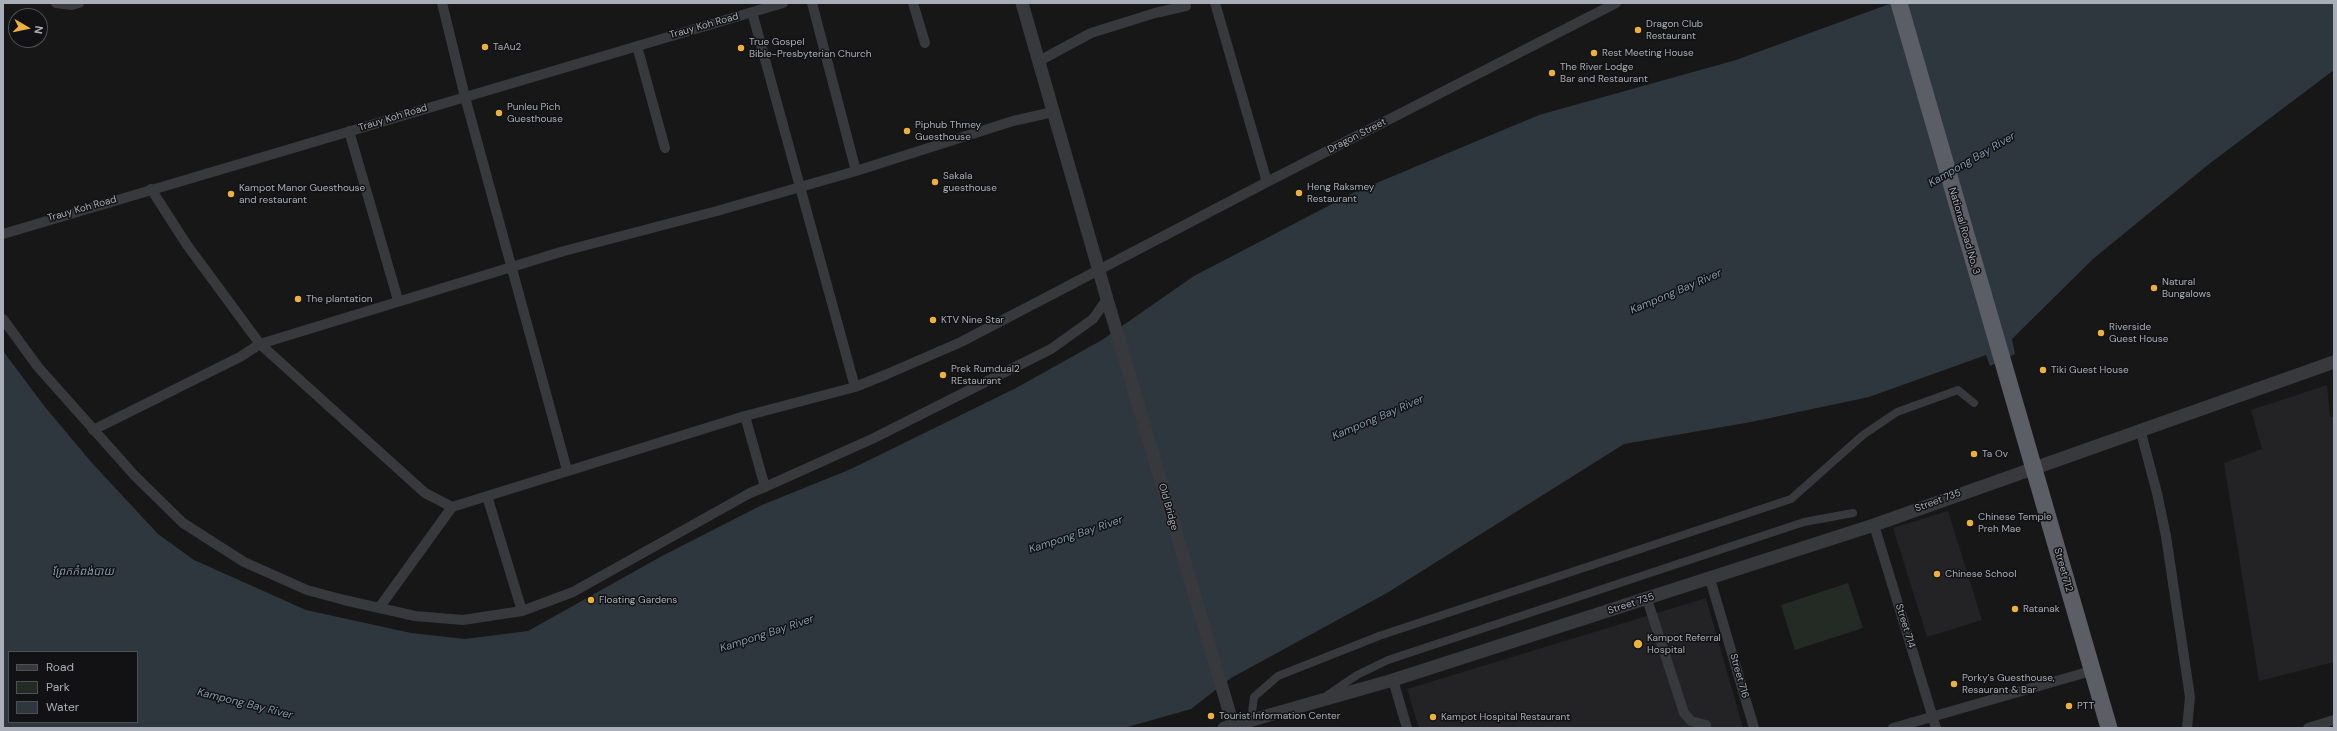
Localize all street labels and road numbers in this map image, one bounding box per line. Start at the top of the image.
street label: Trauy Koh Road [668,10,740,42]
street label: Trauy Koh Road [357,102,429,134]
street label: Dragon Street [1326,116,1388,156]
street label: National Road No. 3 [1946,186,1982,276]
street label: Trauy Koh Road [46,193,118,225]
street label: Old Bridge [1156,482,1180,532]
street label: Street 735 [1913,487,1963,515]
street label: Street 712 [2051,547,2075,593]
street label: Street 735 [1606,591,1656,617]
street label: Street 714 [1893,602,1917,650]
street label: Street 716 [1727,652,1751,700]

